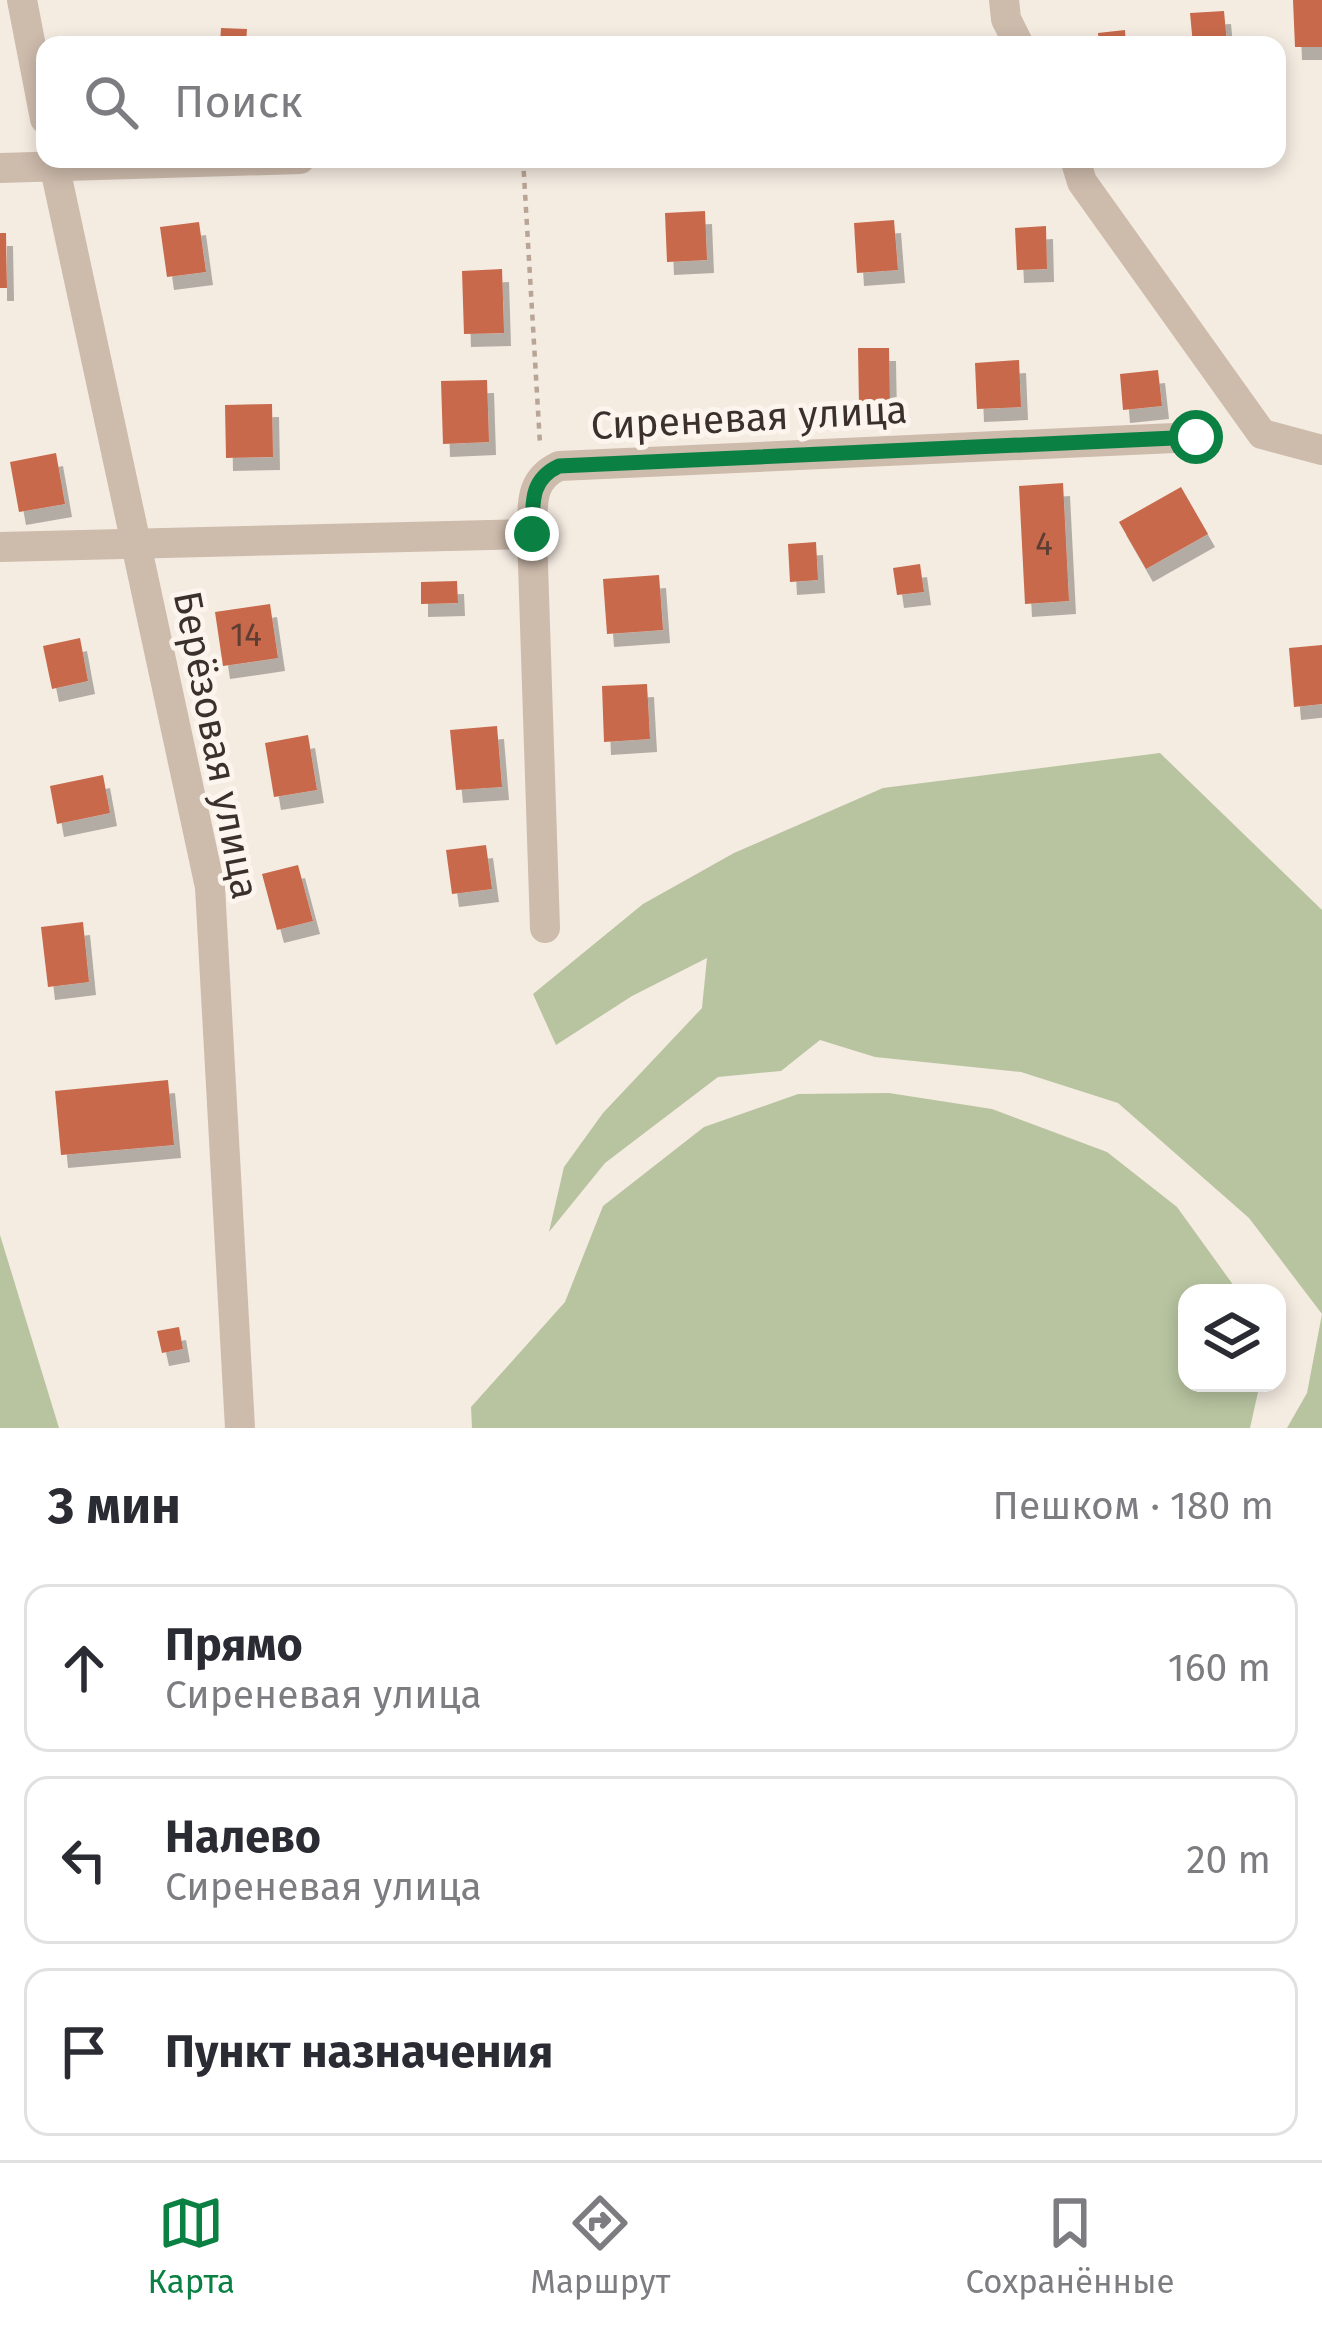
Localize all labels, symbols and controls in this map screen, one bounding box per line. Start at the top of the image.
search box [36,36,1286,168]
icon: search [78,69,144,135]
text: Поиск [174,75,303,129]
street label: Сиреневая улица [590,387,908,449]
route start [1169,410,1223,464]
route end [505,507,559,561]
house number: 4 [1035,524,1053,564]
street label: Берёзовая улица [164,587,268,903]
house number: 14 [230,615,262,655]
map controls [1178,1284,1286,1392]
button: layers [1178,1284,1286,1392]
text: 3 мин [48,1475,181,1537]
text: Пешком · 180 m [993,1483,1274,1529]
text: Прямо [165,1618,303,1672]
icon: ahead [51,1635,117,1701]
text: 160 m [1168,1645,1271,1691]
text: Сиреневая улица [165,1672,482,1718]
text: Налево [165,1810,321,1864]
icon: left [51,1827,117,1893]
text: 20 m [1186,1837,1271,1883]
text: Сиреневая улица [165,1864,482,1910]
icon: arrive [51,2019,117,2085]
text: Пункт назначения [165,2025,553,2079]
tab: Карта [148,2190,235,2302]
tab: Маршрут [530,2190,670,2302]
tab: Сохранённые [965,2190,1174,2302]

